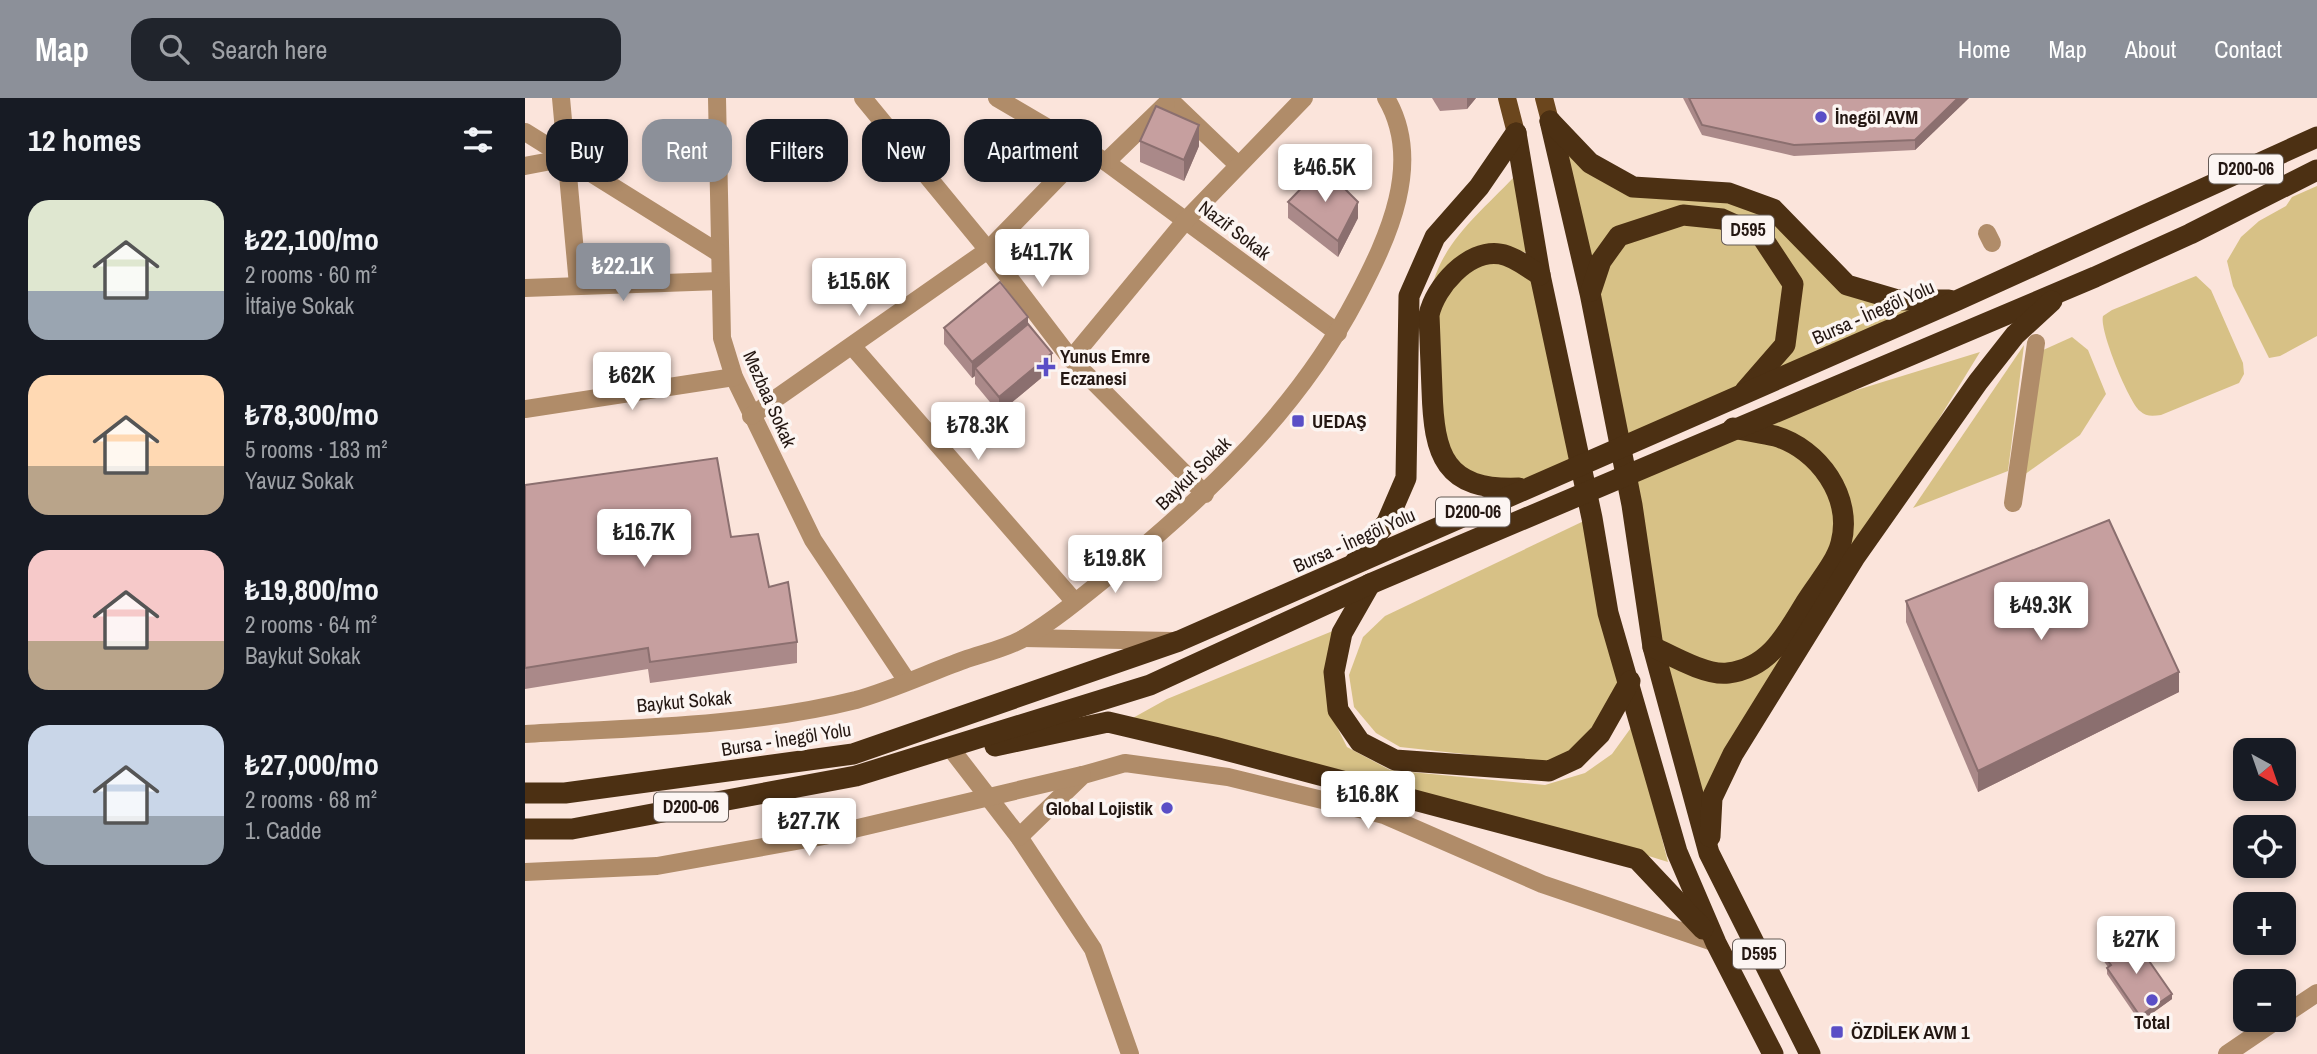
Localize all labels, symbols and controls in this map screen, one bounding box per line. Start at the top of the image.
search box [131,18,621,81]
text: Map [35,27,89,71]
icon: search [155,30,193,68]
text: Search here [211,32,327,67]
text: Home [1958,33,2010,65]
text: Map [2048,33,2087,65]
text: About [2125,33,2176,65]
text: Contact [2214,33,2282,65]
place label: İnegöl AVM [1835,104,1918,130]
marker: İnegöl AVM [1813,109,1829,125]
chip: Buy [546,119,628,182]
chip: Rent [642,119,732,182]
chip: Filters [746,119,848,182]
chip: New [862,119,950,182]
chip: Apartment [964,119,1102,182]
text: 12 homes [28,120,142,160]
icon: filters [459,121,497,159]
pin: ₺46.5K [1268,144,1382,204]
text: ₺46.5K [1294,151,1356,182]
road number: D200-06 [2209,154,2283,184]
street label: Nazif Sokak [1194,194,1277,266]
road number: D595 [1722,216,1774,244]
text: ₺22,100/mo [245,219,379,259]
icon: home [84,228,168,312]
pin: ₺41.7K [985,230,1099,289]
text: ₺41.7K [1011,236,1073,267]
pin: ₺22.1K [566,244,680,303]
text: ₺22.1K [592,250,654,281]
pin: ₺15.6K [802,258,916,318]
text: 2 rooms · 60 m² [245,259,377,290]
text: ₺15.6K [828,265,890,296]
street label: Bursa - İnegöl Yolu [1808,273,1938,351]
text: İtfaiye Sokak [245,290,354,321]
place label: Yunus Emre Eczanesi [1060,343,1150,391]
street label: Mezbaa Sokak [737,347,803,452]
pin: ₺62K [591,352,673,412]
text: ₺62K [609,359,655,390]
marker: Yunus Emre Eczanesi [1038,359,1054,375]
text: ₺78,300/mo [245,394,379,434]
pin: ₺78.3K [921,402,1035,462]
icon: home [84,403,168,487]
place label: UEDAŞ [1312,408,1367,434]
text: ₺78.3K [947,409,1009,440]
marker: UEDAŞ [1290,413,1306,429]
street label: Baykut Sokak [1150,430,1236,515]
text: 5 rooms · 183 m² [245,434,388,465]
text: Yavuz Sokak [245,465,354,496]
road number: D200-06 [1436,498,1510,526]
street label: Bursa - İnegöl Yolu [1289,501,1419,579]
pin: ₺16.7K [587,510,701,569]
text: ₺16.7K [613,516,675,547]
pin: ₺19.8K [1058,536,1172,595]
text: ₺19.8K [1084,542,1146,573]
text: ₺19,800/mo [245,569,379,609]
icon: home [84,578,168,662]
pin: ₺49.3K [1984,582,2098,642]
text: ₺49.3K [2010,589,2072,620]
text: 2 rooms · 64 m² [245,609,377,640]
text: Baykut Sokak [245,640,360,671]
street label: Baykut Sokak [635,684,733,718]
street label: Bursa - İnegöl Yolu [719,716,853,762]
north arrow [2233,738,2296,802]
map controls [2233,738,2296,1032]
text: ₺27,000/mo [245,744,379,784]
icon: home [84,753,168,837]
pin: ₺16.8K [1311,772,1425,831]
text: ₺16.8K [1337,778,1399,809]
text: 2 rooms · 68 m² [245,784,377,815]
road number: D200-06 [654,792,728,822]
place label: Global Lojistik [1046,795,1153,821]
pin: ₺27.7K [752,798,866,858]
marker: Global Lojistik [1159,800,1175,816]
text: ₺27.7K [778,805,840,836]
text: 1. Cadde [245,815,322,846]
button: locate [2233,815,2296,878]
button: + [2233,892,2296,955]
pin: ₺27K [2095,916,2177,976]
text: ₺27K [2113,923,2159,954]
road number: D595 [1733,940,1785,968]
button: − [2233,969,2296,1032]
marker: Total [2144,992,2160,1008]
place label: Total [2134,1009,2170,1035]
place label: ÖZDİLEK AVM 1 [1851,1019,1970,1045]
marker: ÖZDİLEK AVM 1 [1829,1024,1845,1040]

